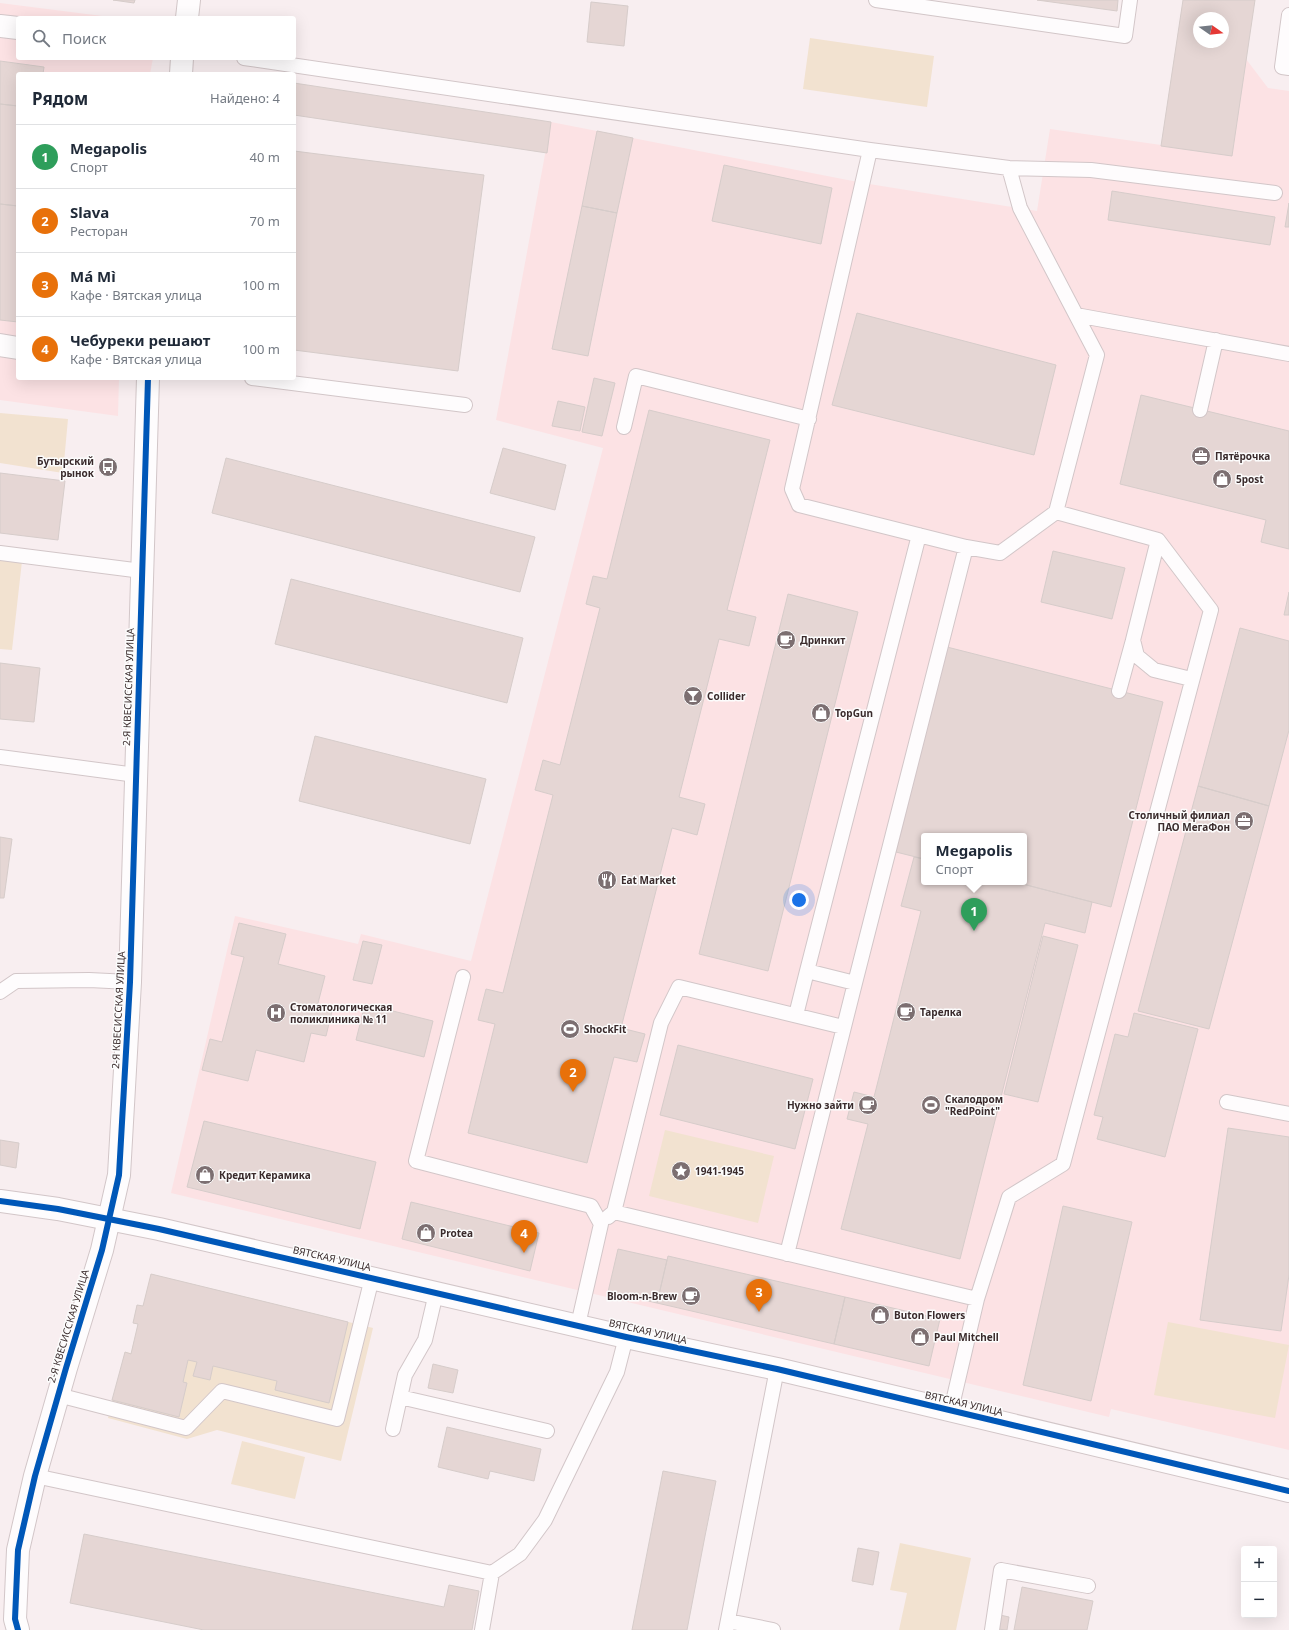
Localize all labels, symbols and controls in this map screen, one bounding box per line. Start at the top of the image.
north arrow [1193,12,1229,48]
search box [16,16,296,60]
icon: search [30,27,52,49]
text: Поиск [62,28,107,48]
text: Рядом [32,87,88,110]
text: Найдено: 4 [210,89,280,107]
text: Megapolis [70,138,147,158]
text: 1 [41,148,49,166]
text: 40 m [250,148,280,166]
text: Спорт [70,158,108,176]
text: Slava [70,202,109,222]
text: 2 [41,212,49,230]
text: 70 m [250,212,280,230]
text: Ресторан [70,222,128,240]
text: Má Mì [70,266,116,286]
text: 3 [41,276,49,294]
text: 100 m [242,276,280,294]
text: Кафе · Вятская улица [70,286,202,304]
text: Чебуреки решают [70,330,210,350]
text: 4 [41,340,49,358]
text: 100 m [242,340,280,358]
text: Кафе · Вятская улица [70,350,202,368]
office icon: Пятёрочка [1190,445,1212,467]
place label: Пятёрочка [1215,449,1270,463]
place label: Бутырский рынок [37,454,95,480]
bus stop icon: Бутырский рынок [97,456,119,478]
shop icon: 5post [1211,468,1233,490]
place label: 5post [1236,472,1264,486]
street label: 2-Я КВЕСИССКАЯ УЛИЦА [119,627,137,746]
cafe icon: Дринкит [775,629,797,651]
place label: Дринкит [800,633,845,647]
bar icon: Collider [682,685,704,707]
place label: Collider [707,689,746,703]
shop icon: TopGun [810,702,832,724]
place label: TopGun [835,706,873,720]
place label: Столичный филиал ПАО МегаФон [1129,808,1230,834]
office icon: Столичный филиал ПАО МегаФон [1233,810,1255,832]
popup [921,833,1027,885]
text: Megapolis [936,840,1012,860]
text: Спорт [936,860,973,878]
restaurant icon: Eat Market [596,869,618,891]
place label: Eat Market [621,873,677,887]
your location [789,890,809,910]
pin: 1 [961,898,987,931]
street label: 2-Я КВЕСИССКАЯ УЛИЦА [108,950,128,1069]
place label: Стоматологическая поликлиника № 11 [290,1000,392,1026]
cafe icon: Тарелка [895,1001,917,1023]
hospital icon: Стоматологическая поликлиника № 11 [265,1002,287,1024]
place label: Тарелка [920,1005,962,1019]
sports icon: ShockFit [559,1018,581,1040]
place label: ShockFit [584,1022,627,1036]
pin: 2 [560,1059,586,1092]
place label: Скалодром "RedPoint" [945,1092,1003,1118]
cafe icon: Нужно зайти [857,1094,879,1116]
sports icon: Скалодром "RedPoint" [920,1094,942,1116]
place label: Нужно зайти [787,1098,854,1112]
place icon: 1941-1945 [670,1160,692,1182]
shop icon: Кредит Керамика [194,1164,216,1186]
place label: 1941-1945 [695,1164,744,1178]
place label: Кредит Керамика [219,1168,311,1182]
pin: 4 [511,1220,537,1253]
shop icon: Protea [415,1222,437,1244]
place label: Protea [440,1226,473,1240]
street label: ВЯТСКАЯ УЛИЦА [292,1242,373,1274]
street label: 2-Я КВЕСИССКАЯ УЛИЦА [44,1267,92,1384]
pin: 3 [746,1279,772,1312]
cafe icon: Bloom-n-Brew [680,1285,702,1307]
place label: Bloom-n-Brew [607,1289,677,1303]
shop icon: Buton Flowers [869,1304,891,1326]
place label: Buton Flowers [894,1308,965,1322]
street label: ВЯТСКАЯ УЛИЦА [608,1315,689,1347]
shop icon: Paul Mitchell [909,1326,931,1348]
place label: Paul Mitchell [934,1330,999,1344]
street label: ВЯТСКАЯ УЛИЦА [924,1387,1005,1419]
map controls [1241,1546,1277,1618]
button: + [1241,1546,1277,1582]
button: − [1241,1582,1277,1618]

